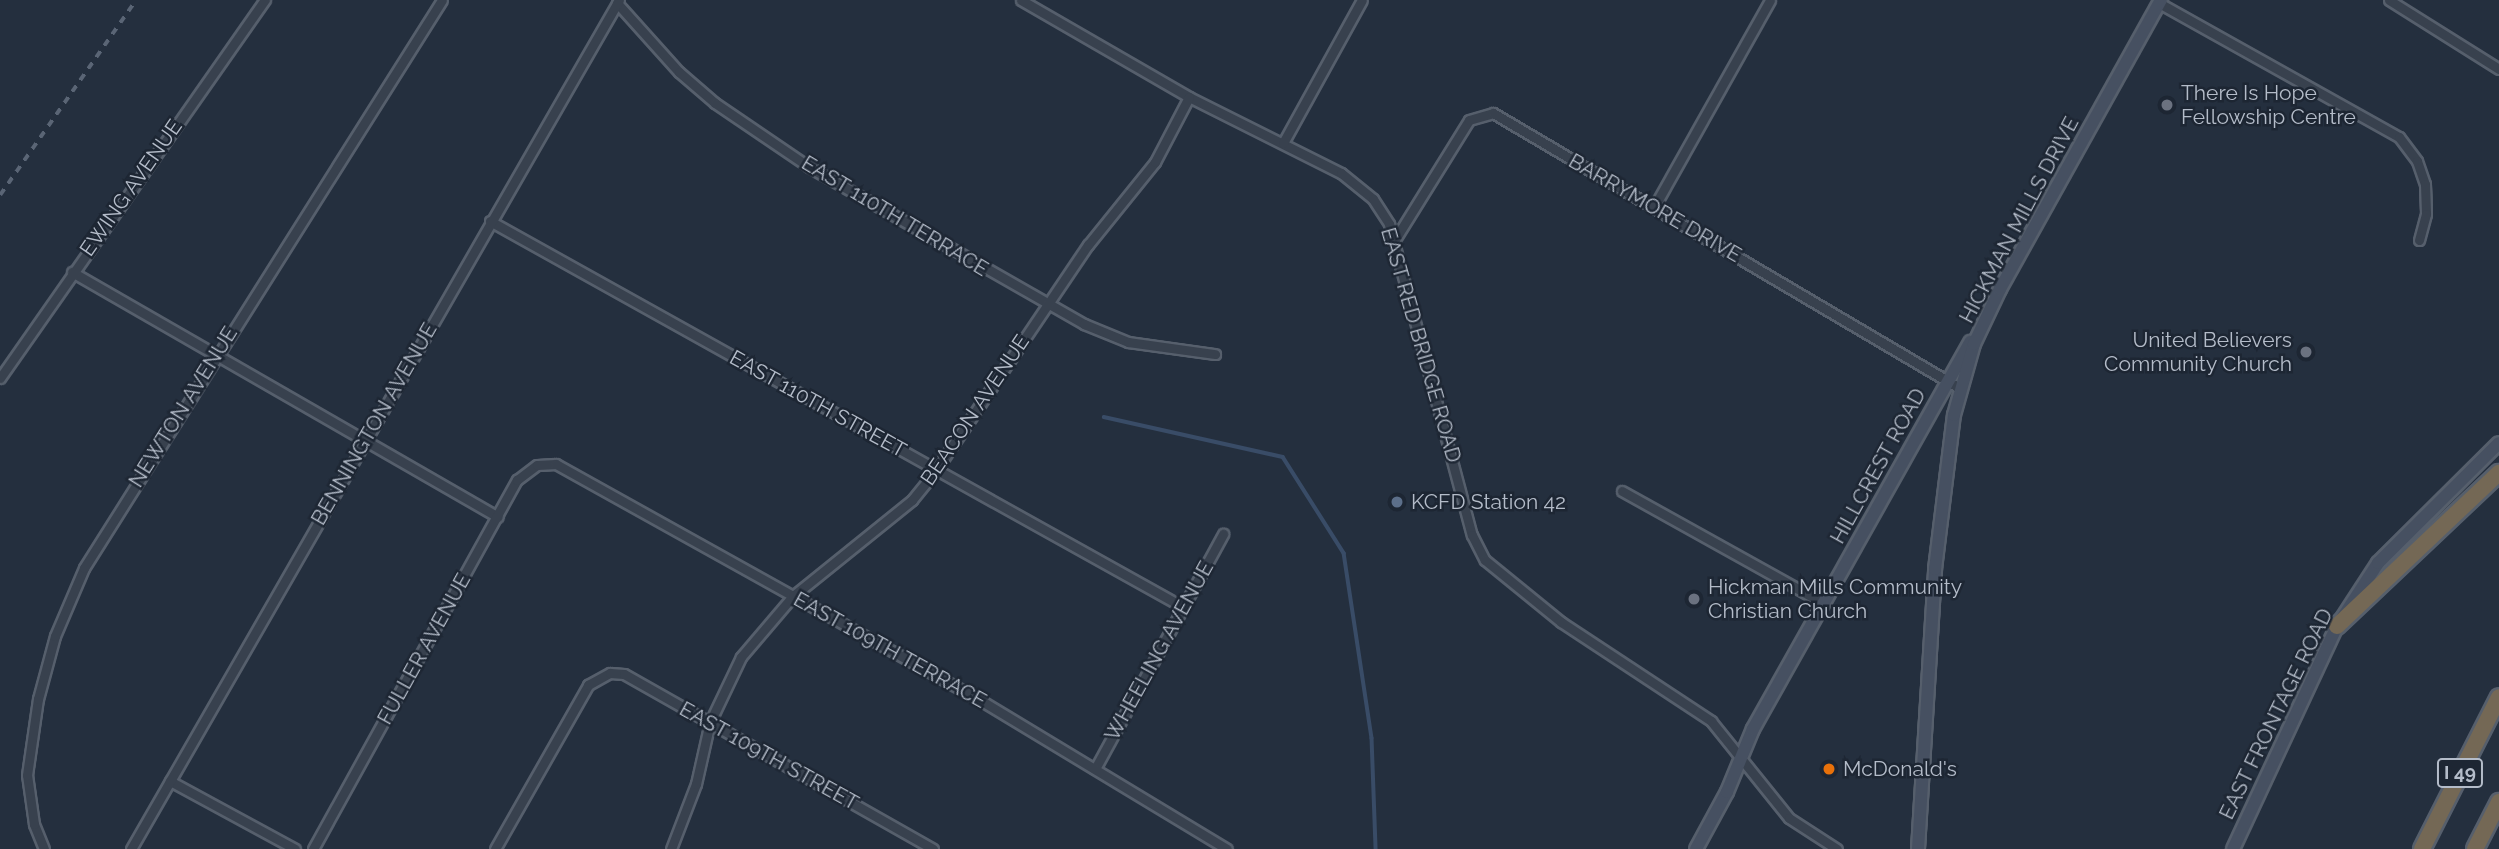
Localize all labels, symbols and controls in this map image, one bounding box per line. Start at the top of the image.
place label: There Is Hope Fellowship Centre [2181,80,2356,130]
marker: There Is Hope Fellowship Centre [2159,97,2175,113]
street label: HICKMAN MILLS DRIVE [1954,113,2084,327]
street label: EWING AVENUE [74,115,188,261]
street label: BARRYMORE DRIVE [1564,148,1746,268]
street label: EAST 110TH TERRACE [797,150,993,282]
street label: EAST RED BRIDGE ROAD [1375,224,1467,466]
street label: BENNINGTON AVENUE [306,318,442,530]
street label: NEWTON AVENUE [123,322,243,492]
place label: United Believers Community Church [2104,327,2292,377]
street label: BEACON AVENUE [915,330,1035,490]
marker: United Believers Community Church [2298,344,2314,360]
street label: EAST 110TH STREET [725,345,911,463]
street label: HILLCREST ROAD [1825,384,1931,548]
place label: KCFD Station 42 [1411,489,1566,515]
marker: KCFD Station 42 [1389,494,1405,510]
street label: WHEELING AVENUE [1099,557,1219,745]
street label: FULLER AVENUE [372,569,476,729]
place label: Hickman Mills Community Christian Church [1708,574,1962,624]
street label: EAST 109TH TERRACE [789,586,991,714]
marker: Hickman Mills Community Christian Church [1686,591,1702,607]
street label: EAST FRONTAGE ROAD [2214,604,2338,824]
street label: EAST 109TH STREET [675,696,863,816]
place label: McDonald's [1843,756,1957,782]
road number: I 49 [2436,758,2484,788]
marker: McDonald's [1821,761,1837,777]

